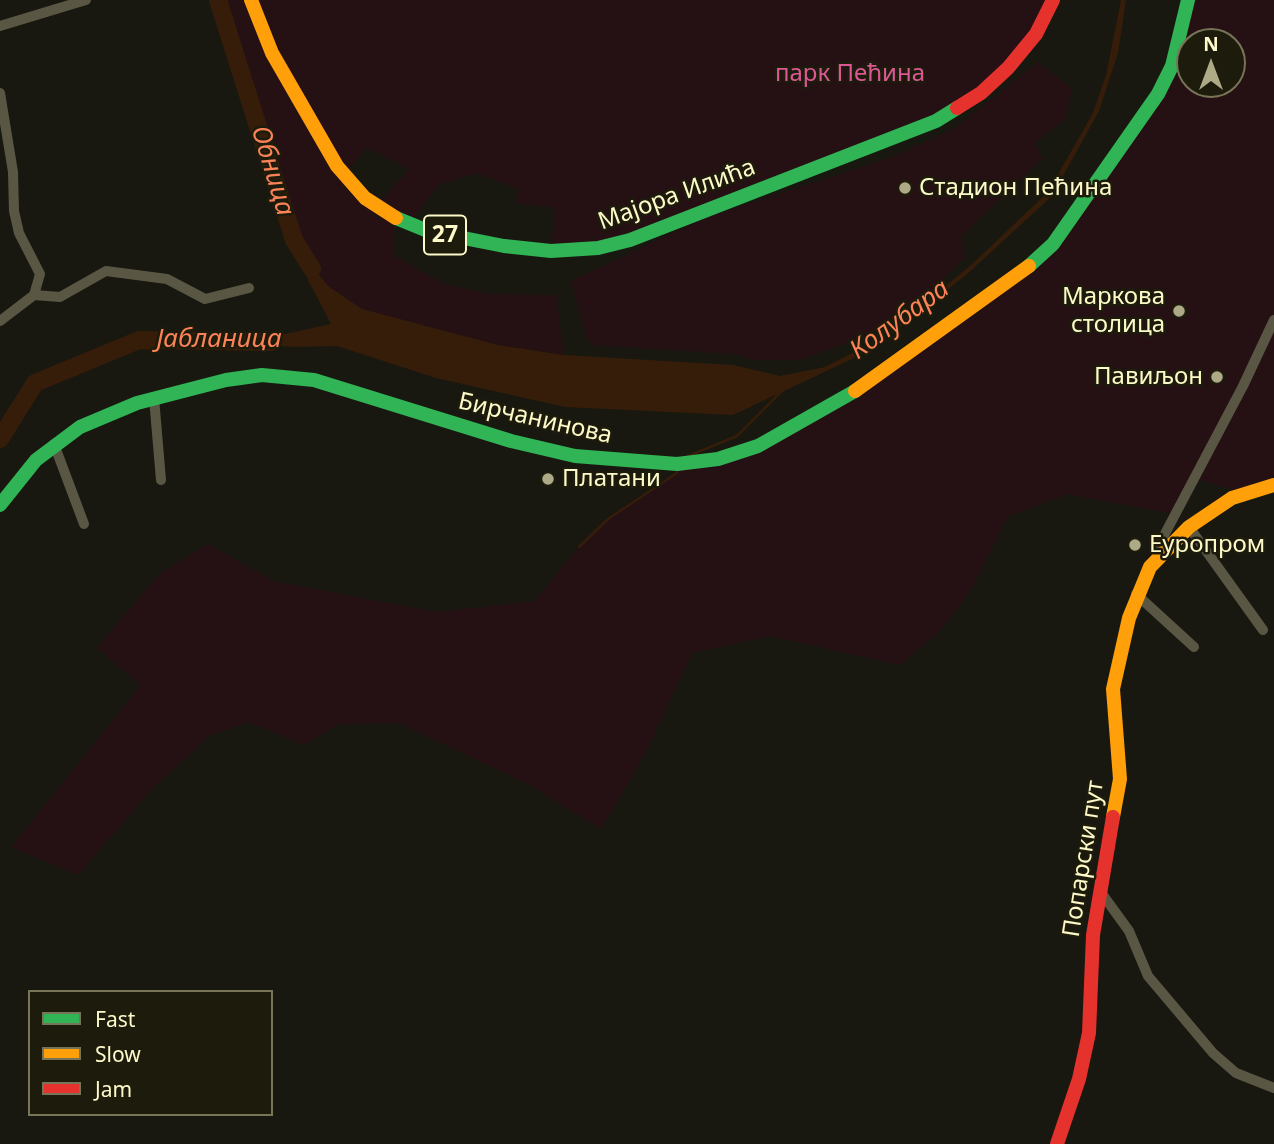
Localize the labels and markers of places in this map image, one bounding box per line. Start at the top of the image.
place label: Стадион Пећина [919,174,1112,202]
marker: Стадион Пећина [897,180,913,196]
place label: Маркова столица [1062,283,1165,339]
marker: Маркова столица [1171,303,1187,319]
place label: Павиљон [1094,363,1203,391]
marker: Павиљон [1209,369,1225,385]
place label: Платани [562,465,661,493]
marker: Платани [540,471,556,487]
place label: Еуропром [1149,531,1265,559]
marker: Еуропром [1127,537,1143,553]

